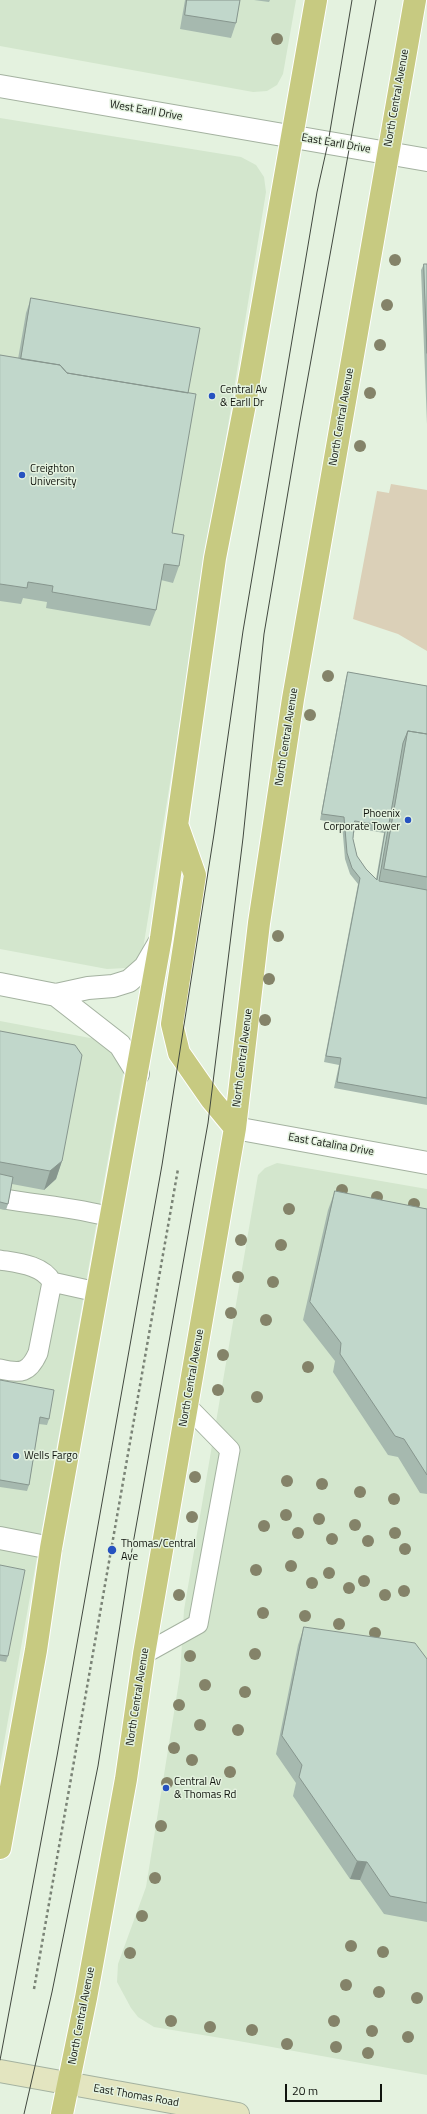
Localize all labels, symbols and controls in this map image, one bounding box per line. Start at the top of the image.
street label: North Central Avenue [382,48,412,148]
street label: West Earll Drive [109,98,183,124]
street label: East Earll Drive [300,131,372,157]
street label: North Central Avenue [327,367,357,467]
place label: Central Av & Earll Dr [220,383,267,409]
marker: Central Av & Earll Dr [207,391,217,401]
place label: Creighton University [30,462,77,488]
marker: Creighton University [17,470,27,480]
street label: North Central Avenue [273,687,301,787]
place label: Phoenix Corporate Tower [324,807,400,833]
marker: Phoenix Corporate Tower [403,815,413,825]
street label: North Central Avenue [230,1008,256,1108]
street label: East Catalina Drive [287,1131,375,1159]
street label: North Central Avenue [177,1328,207,1428]
place label: Wells Fargo [24,1449,78,1463]
marker: Wells Fargo [11,1451,21,1461]
place label: Thomas/Central Ave [121,1537,196,1563]
marker: Thomas/Central Ave [106,1544,118,1556]
street label: North Central Avenue [124,1647,152,1747]
place label: Central Av & Thomas Rd [174,1775,236,1801]
marker: Central Av & Thomas Rd [161,1783,171,1793]
street label: North Central Avenue [66,1966,98,2066]
scale bar [287,2076,384,2102]
text: 20 m [292,2081,318,2100]
street label: East Thomas Road [92,2082,180,2110]

